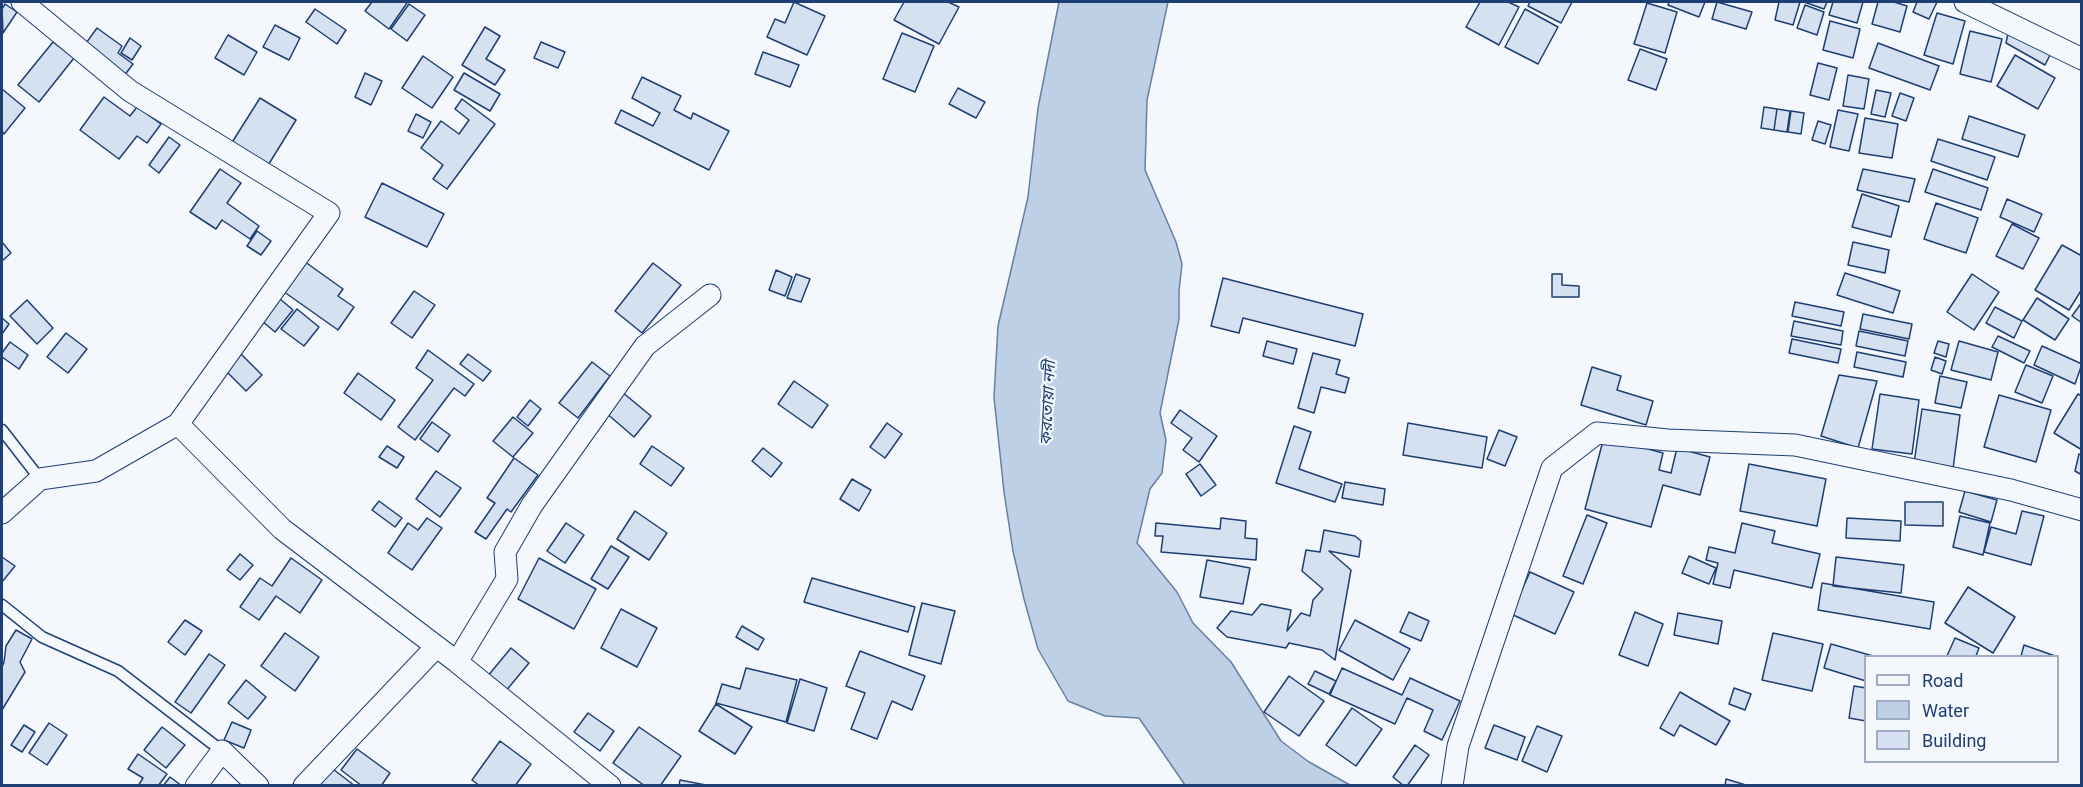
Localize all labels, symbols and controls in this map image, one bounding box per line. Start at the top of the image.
water label: করতোয়া নদী [1037,360,1061,446]
legend [1864,655,2059,763]
text: Road [1922,670,1963,691]
text: Water [1922,700,1969,721]
text: Building [1922,730,1986,751]

